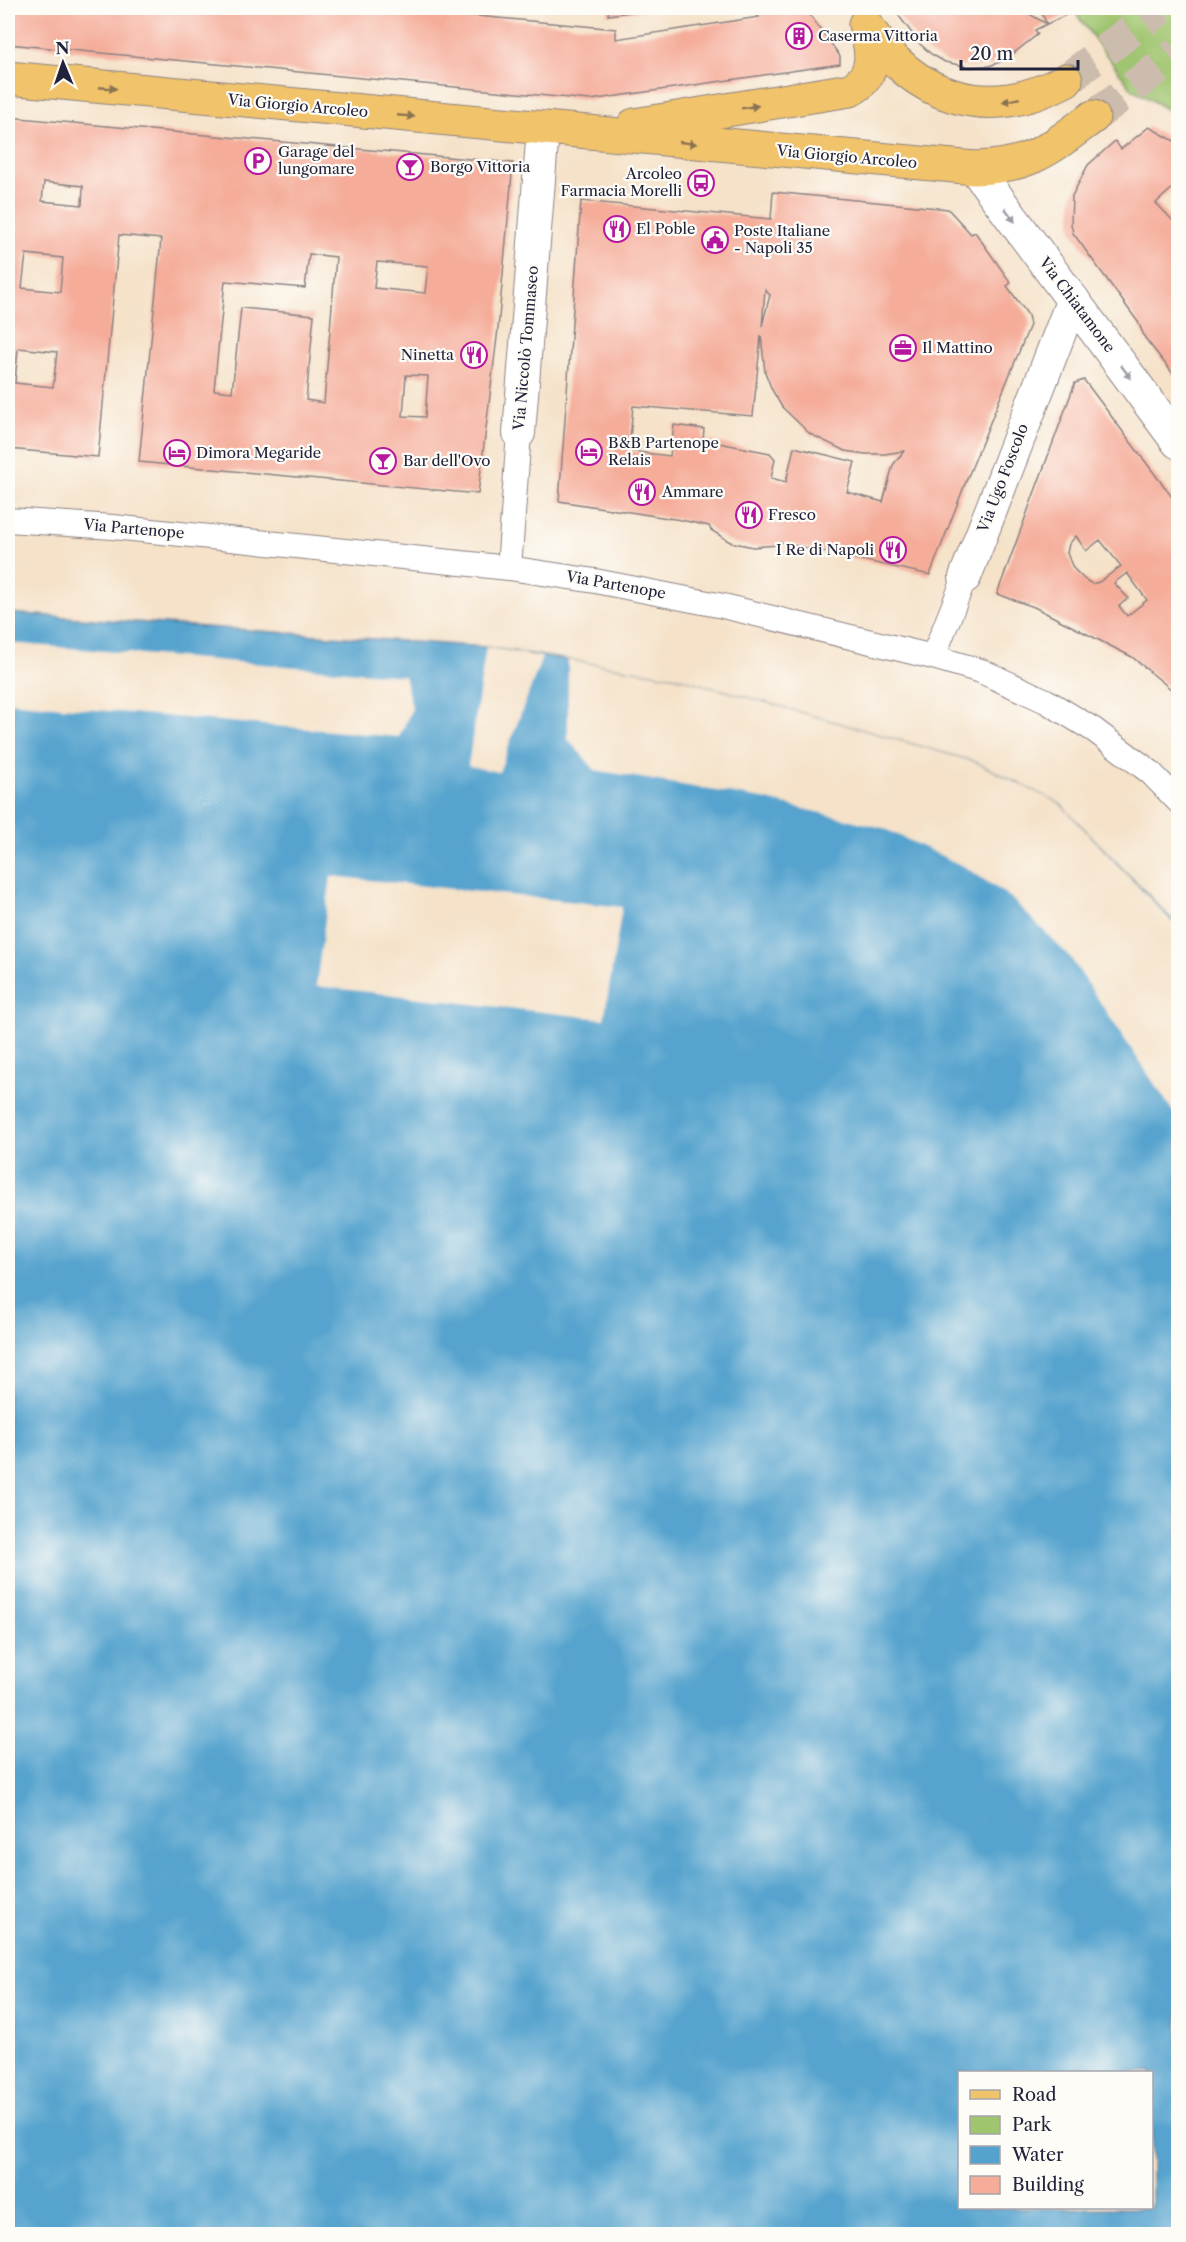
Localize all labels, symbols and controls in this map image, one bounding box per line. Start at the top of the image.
building icon: Caserma Vittoria [784,21,814,51]
place label: Caserma Vittoria [818,26,938,45]
north arrow [33,33,93,93]
scale bar [961,33,1078,71]
text: N [55,38,70,58]
text: 20 m [970,43,1014,65]
one-way arrow [98,83,117,93]
street label: Via Giorgio Arcoleo [226,90,369,121]
one-way arrow [1002,95,1021,105]
one-way arrow [740,102,759,111]
one-way arrow [397,111,416,121]
one-way arrow [679,138,698,148]
street label: Via Giorgio Arcoleo [775,141,918,172]
place label: Garage del lungomare [278,142,355,178]
parking icon: Garage del lungomare [243,146,273,176]
bar icon: Borgo Vittoria [395,152,425,182]
place label: Borgo Vittoria [430,157,530,176]
place label: Arcoleo Farmacia Morelli [561,164,682,200]
bus stop icon: Arcoleo Farmacia Morelli [686,168,716,198]
one-way arrow [1004,207,1016,222]
restaurant icon: El Poble [602,214,632,244]
place label: El Poble [636,219,695,238]
place label: Poste Italiane - Napoli 35 [734,221,830,257]
public building icon: Poste Italiane - Napoli 35 [700,225,730,255]
street label: Via Chiatamone [1035,252,1120,356]
street label: Via Niccolò Tommaseo [509,265,542,432]
office icon: Il Mattino [888,333,918,363]
place label: Il Mattino [922,338,993,357]
restaurant icon: Ninetta [459,340,489,370]
place label: Ninetta [401,345,454,364]
one-way arrow [1120,364,1132,379]
street label: Via Ugo Foscolo [973,421,1032,536]
place label: B&B Partenope Relais [608,433,719,469]
hotel icon: B&B Partenope Relais [574,437,604,467]
hotel icon: Dimora Megaride [162,438,192,468]
place label: Dimora Megaride [196,443,321,462]
bar icon: Bar dell'Ovo [368,446,398,476]
place label: Bar dell'Ovo [403,451,490,470]
restaurant icon: Ammare [627,477,657,507]
place label: Ammare [661,482,723,501]
restaurant icon: Fresco [734,500,764,530]
place label: Fresco [768,505,816,524]
street label: Via Partenope [82,515,185,542]
restaurant icon: I Re di Napoli [878,535,908,565]
place label: I Re di Napoli [776,540,874,559]
street label: Via Partenope [564,566,667,603]
legend [958,2071,1153,2209]
text: Road [1012,2084,1057,2106]
text: Park [1012,2114,1053,2136]
text: Water [1011,2144,1064,2166]
text: Building [1012,2174,1084,2196]

